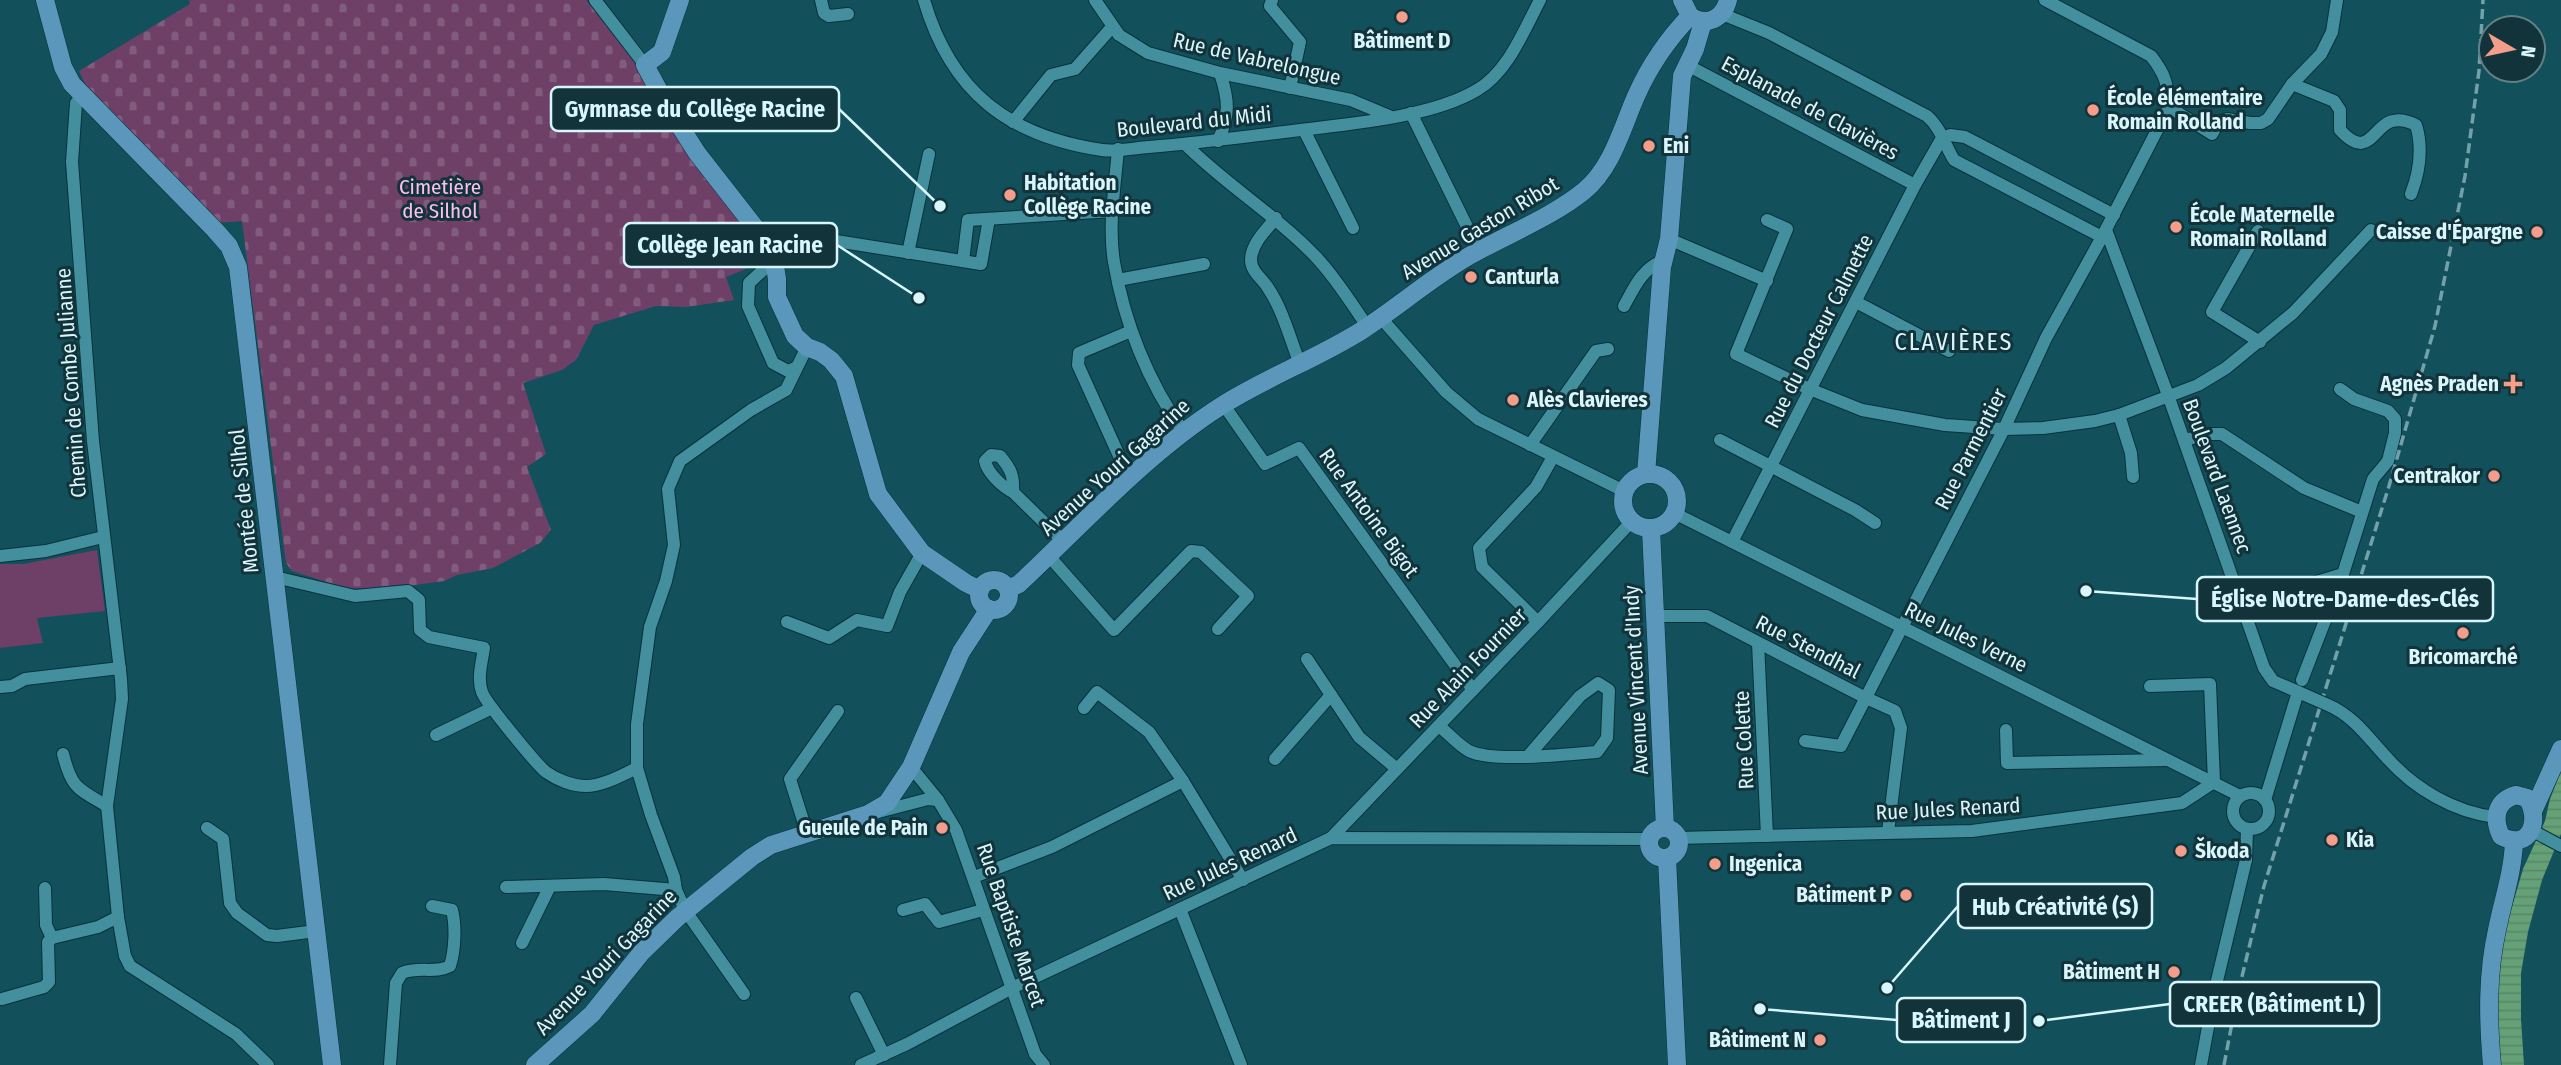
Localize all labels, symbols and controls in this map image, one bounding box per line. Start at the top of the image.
marker: Bâtiment D [1394,9,1410,25]
north arrow [2477,14,2547,84]
street label: Rue de Vabrelongue [1171,27,1343,91]
place label: Bâtiment D [1354,28,1450,54]
text: N [2516,44,2541,59]
street label: Esplanade de Clavières [1717,50,1903,166]
place label: École élémentaire Romain Rolland [2107,84,2263,135]
callout: Gymnase du Collège Racine [551,87,839,131]
text: Gymnase du Collège Racine [565,95,826,123]
street label: Boulevard du Midi [1115,101,1273,143]
marker: École élémentaire Romain Rolland [2085,102,2101,118]
place label: Eni [1663,133,1689,159]
marker: Eni [1641,138,1657,154]
place label: Habitation Collège Racine [1024,170,1151,220]
street label: Avenue Gaston Ribot [1397,171,1563,285]
park label: Cimetière de Silhol [399,174,481,224]
marker: Habitation Collège Racine [1002,187,1018,203]
place label: École Maternelle Romain Rolland [2190,201,2335,252]
place label: Caisse d'Épargne [2376,218,2523,245]
marker: École Maternelle Romain Rolland [2168,219,2184,235]
callout: Collège Jean Racine [624,223,837,267]
marker: Caisse d'Épargne [2529,224,2545,240]
street label: Rue du Docteur Calmette [1759,230,1879,432]
text: Collège Jean Racine [637,231,823,259]
place label: Canturla [1485,264,1559,290]
street label: Chemin de Combe Julianne [50,267,92,499]
marker: Canturla [1463,269,1479,285]
district label: CLAVIÈRES [1895,327,2013,356]
place label: Agnès Praden [2379,371,2499,397]
marker: Agnès Praden [2505,376,2521,392]
street label: Rue Parmentier [1929,383,2013,514]
place label: Alès Clavieres [1526,387,1648,413]
marker: Alès Clavieres [1505,392,1521,408]
street label: Avenue Youri Gagarine [1035,393,1195,541]
street label: Boulevard Laennec [2177,395,2257,557]
street label: Montée de Silhol [223,427,264,574]
street label: Rue Antoine Bigot [1313,443,1425,583]
place label: Centrakor [2394,463,2480,489]
marker: Centrakor [2486,468,2502,484]
callout: Église Notre-Dame-des-Clés [2197,577,2493,621]
street label: Avenue Vincent d'Indy [1618,584,1654,775]
text: Église Notre-Dame-des-Clés [2211,584,2479,613]
street label: Rue Jules Verne [1900,596,2032,678]
street label: Rue Alain Fournier [1404,602,1533,734]
street label: Rue Stendhal [1751,610,1865,685]
marker: Bricomarché [2455,625,2471,641]
place label: Bricomarché [2408,644,2518,670]
street label: Rue Colette [1728,690,1760,790]
street label: Rue Jules Renard [1875,792,2021,826]
place label: Gueule de Pain [799,815,928,841]
marker: Gueule de Pain [934,820,950,836]
street label: Rue Jules Renard [1159,822,1301,906]
place label: Kia [2346,827,2374,853]
marker: Kia [2324,832,2340,848]
place label: Škoda [2195,836,2249,864]
street label: Rue Baptiste Marcet [971,840,1051,1010]
marker: Škoda [2173,843,2189,859]
place label: Ingenica [1729,851,1802,877]
marker: Ingenica [1707,856,1723,872]
place label: Bâtiment P [1796,882,1893,908]
street label: Avenue Youri Gagarine [530,884,682,1040]
callout: Hub Créativité (S) [1958,884,2152,928]
marker: Bâtiment P [1898,887,1914,903]
text: Hub Créativité (S) [1972,893,2138,921]
place label: Bâtiment H [2063,959,2160,985]
marker: Bâtiment H [2166,964,2182,980]
callout: CREER (Bâtiment L) [2170,982,2379,1026]
text: CREER (Bâtiment L) [2183,990,2365,1018]
callout: Bâtiment J [1897,998,2025,1042]
text: Bâtiment J [1911,1006,2011,1034]
place label: Bâtiment N [1709,1027,1806,1053]
marker: Bâtiment N [1812,1032,1828,1048]

